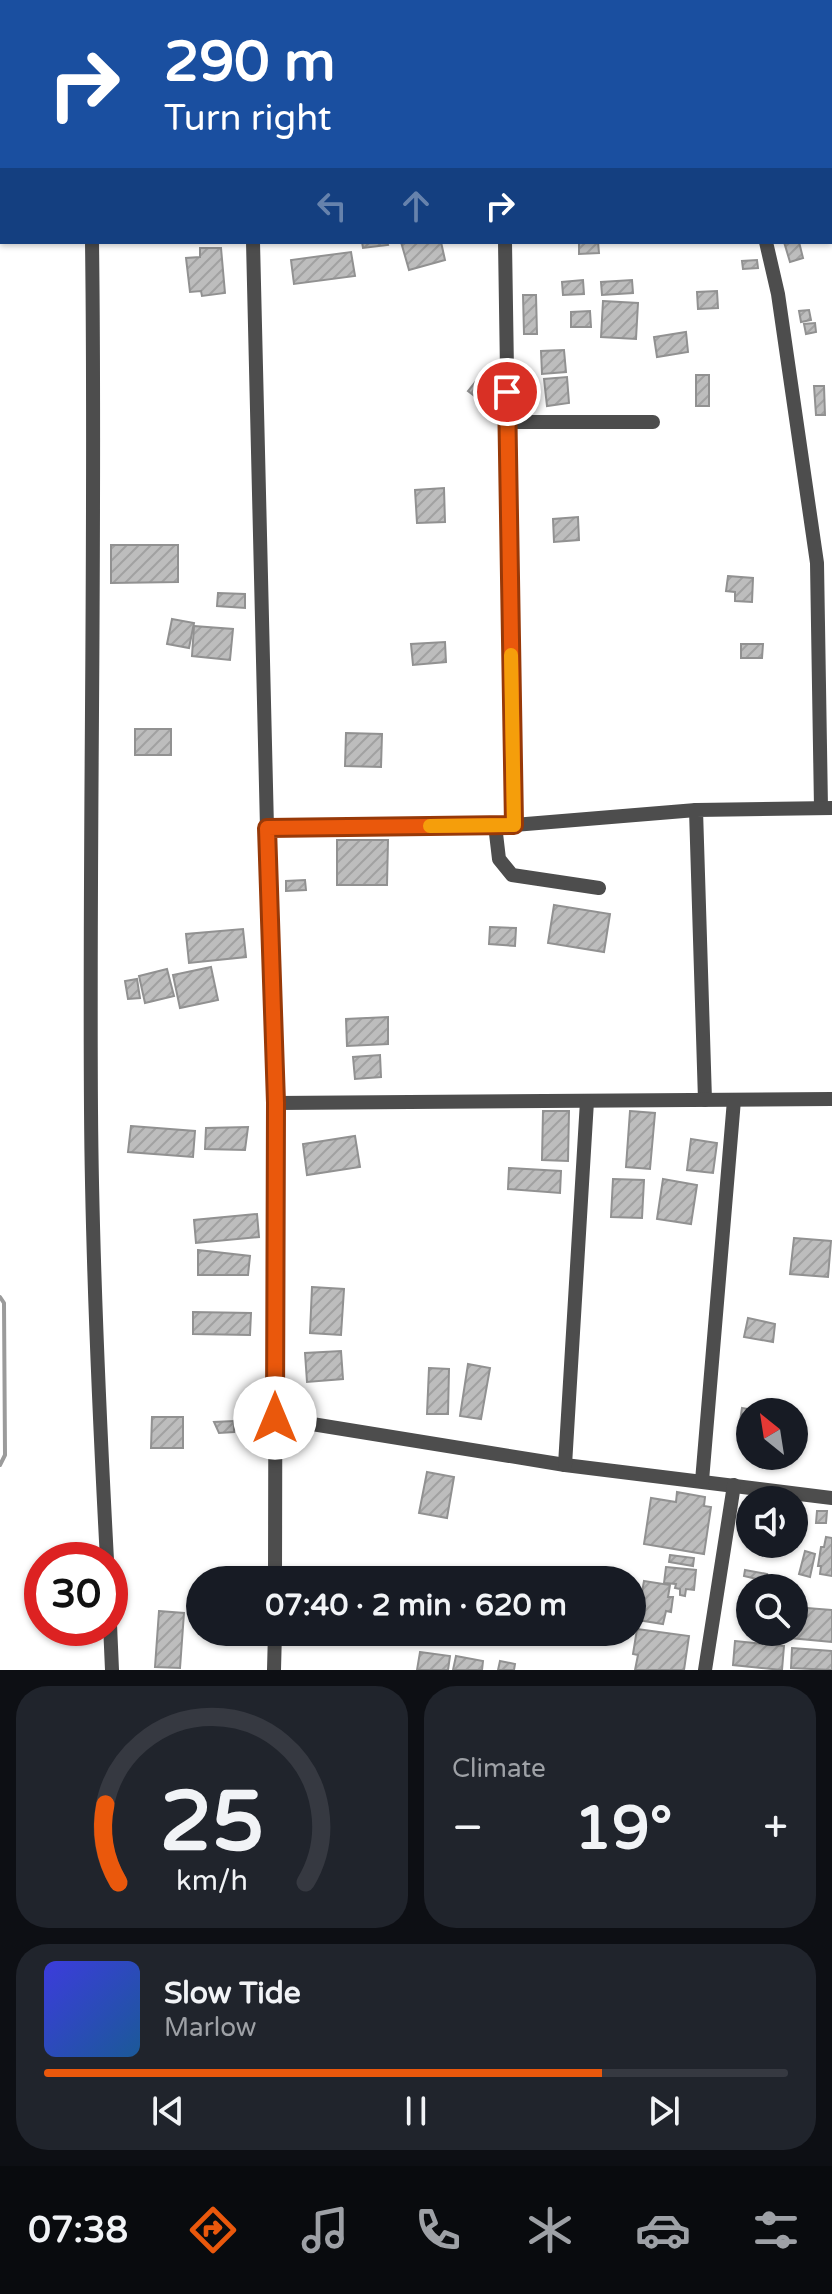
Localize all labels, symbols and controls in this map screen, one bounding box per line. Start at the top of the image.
text: 290 m [164,29,335,96]
icon: right [32,32,136,136]
text: Turn right [164,97,331,140]
icon: left [310,184,354,228]
icon: ahead [394,184,438,228]
icon: right [478,184,522,228]
pin [473,358,541,426]
icon: arrive [485,370,529,414]
position arrow [233,1376,317,1460]
north arrow [736,1398,808,1470]
map controls [736,1398,808,1646]
button: sound [736,1486,808,1558]
speed limit sign: 30 [24,1542,128,1646]
button: search [736,1574,808,1646]
text: 07:40 · 2 min · 620 m [265,1587,567,1624]
text: Climate [452,1753,546,1784]
text: 25 [160,1773,264,1873]
text: 19° [574,1793,672,1865]
text: − [452,1802,483,1855]
text: + [763,1802,788,1855]
text: km/h [176,1864,248,1898]
text: Slow Tide [164,1975,301,2012]
text: Marlow [164,2012,256,2043]
icon: previous [146,2089,190,2133]
icon: pause [394,2089,438,2133]
icon: next [642,2089,686,2133]
icon: directions [185,2202,241,2258]
icon: music [297,2202,353,2258]
icon: phone [410,2202,466,2258]
icon: climate [522,2202,578,2258]
icon: car [635,2202,691,2258]
icon: filters [748,2202,804,2258]
text: 07:38 [28,2209,128,2252]

